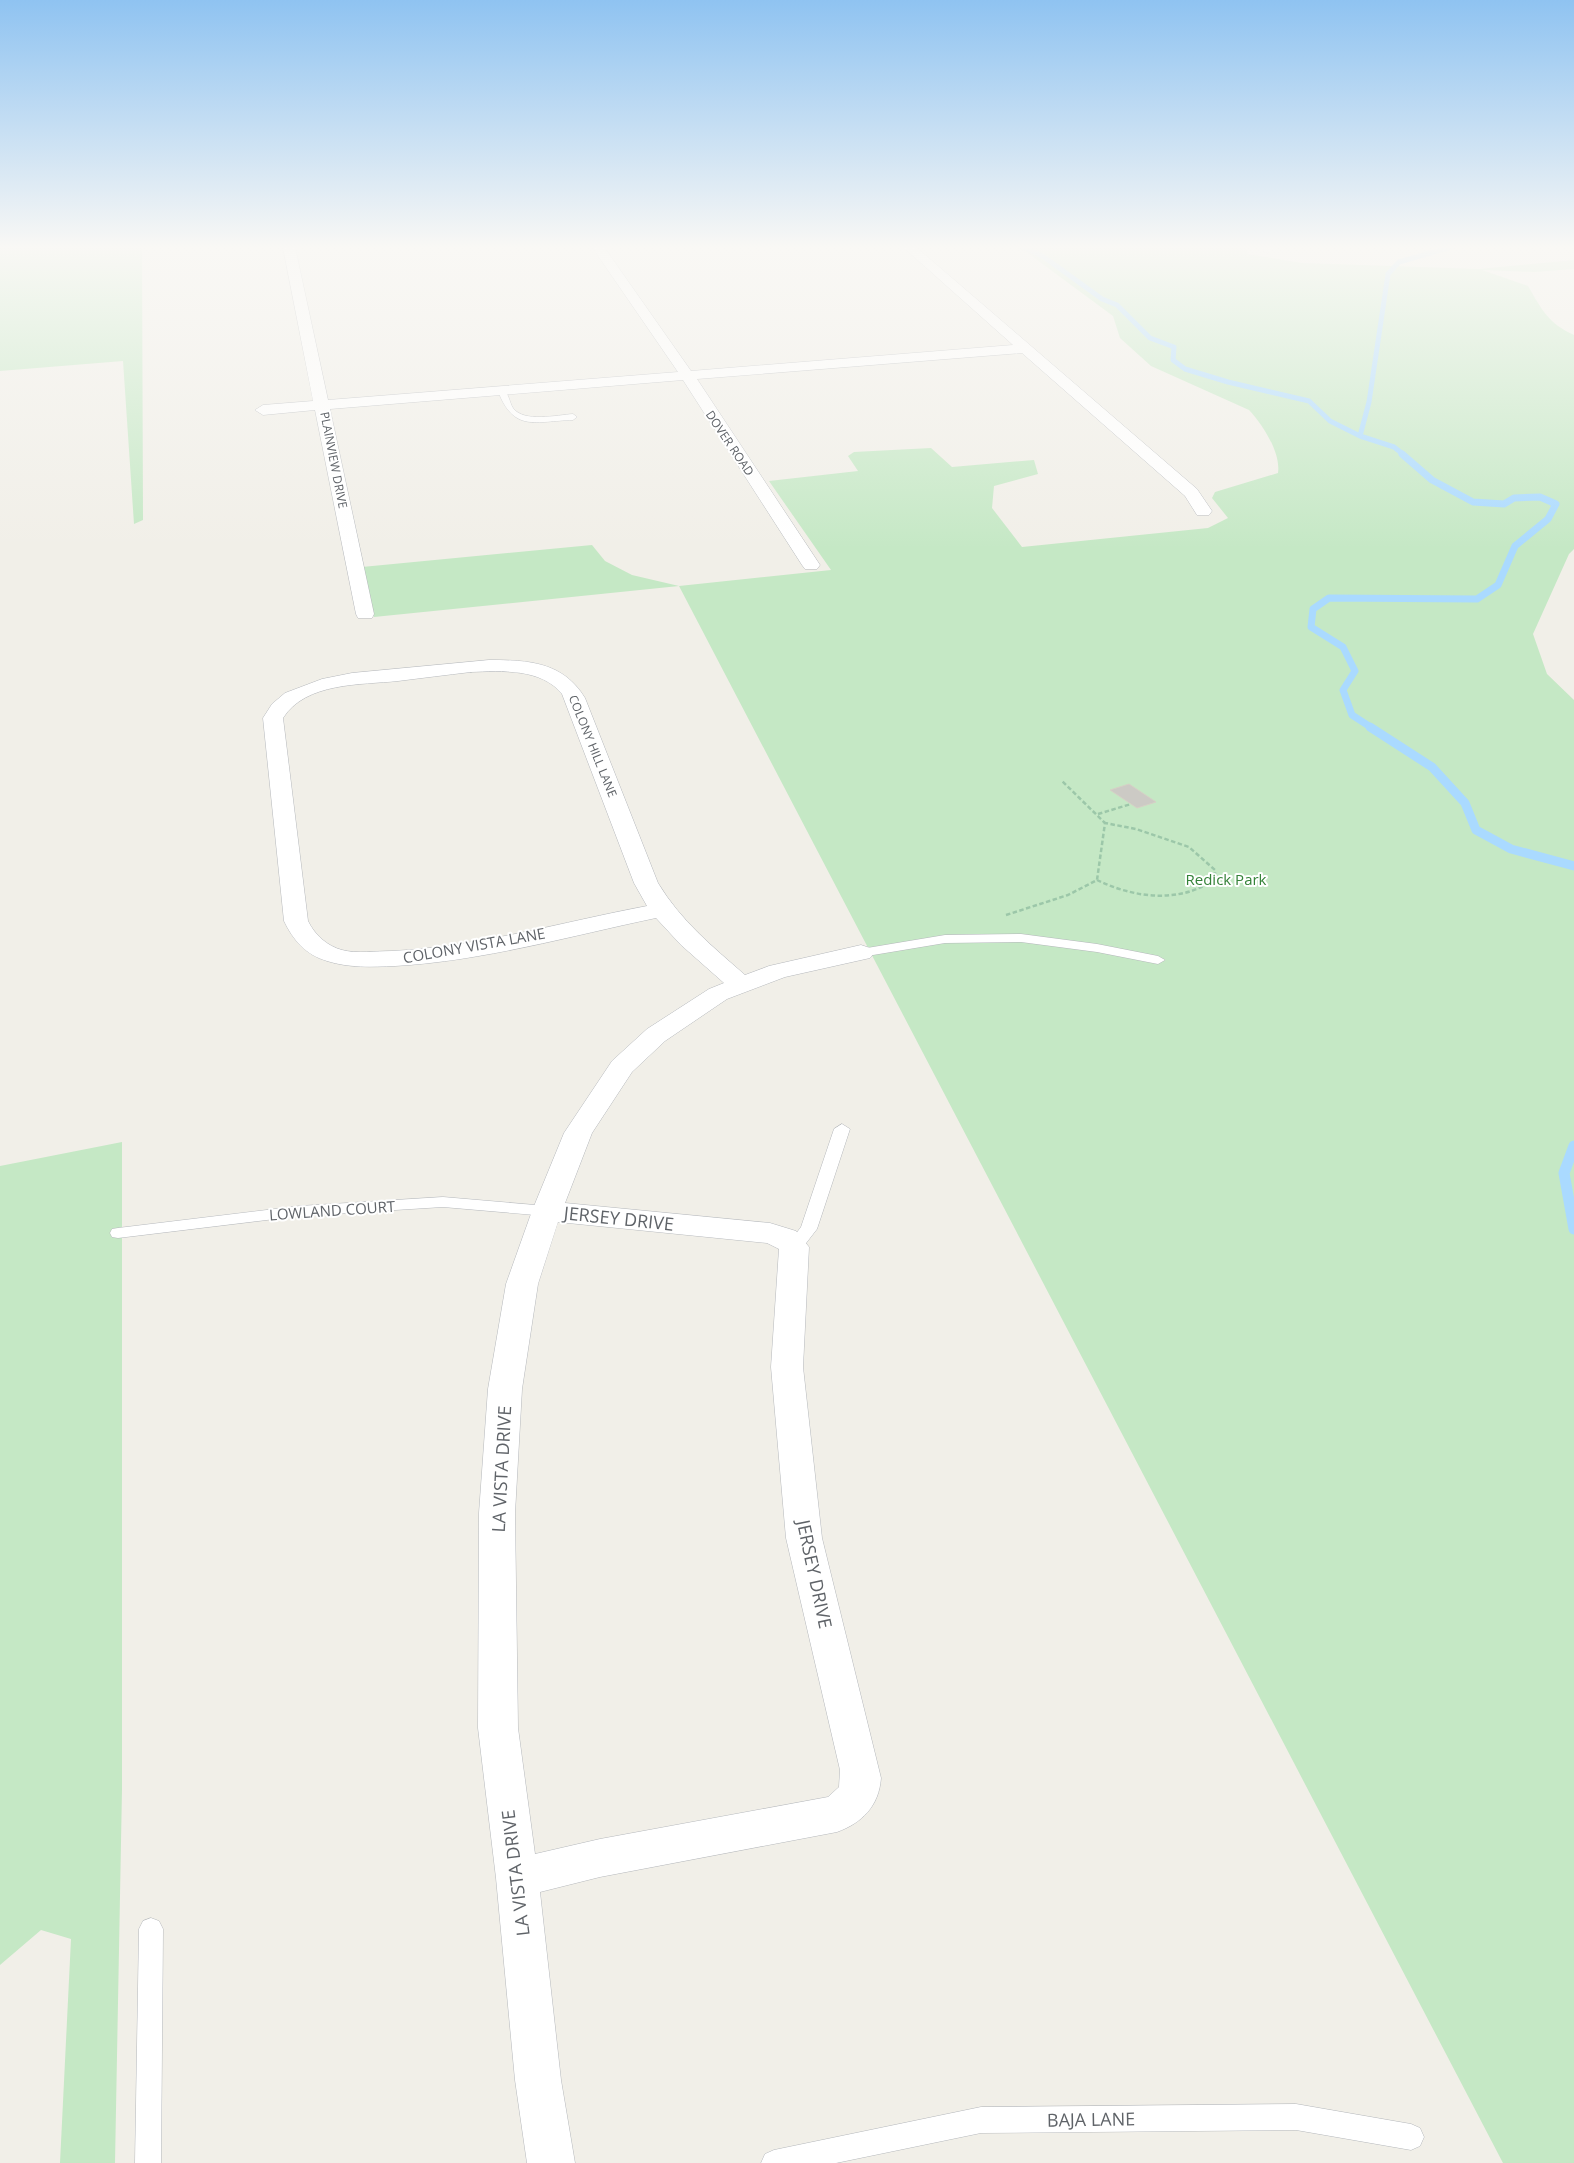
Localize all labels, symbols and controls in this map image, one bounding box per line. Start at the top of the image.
street label: DOVER ROAD [702,407,758,479]
street label: PLAINVIEW DRIVE [316,410,352,510]
street label: COLONY HILL LANE [565,692,621,800]
park label: Redick Park [1186,869,1267,889]
street label: COLONY VISTA LANE [401,923,547,967]
street label: LOWLAND COURT [268,1196,396,1224]
street label: JERSEY DRIVE [561,1200,675,1236]
street label: LA VISTA DRIVE [486,1405,516,1533]
street label: JERSEY DRIVE [791,1516,838,1631]
street label: LA VISTA DRIVE [495,1809,535,1937]
street label: BAJA LANE [1047,2106,1135,2132]

